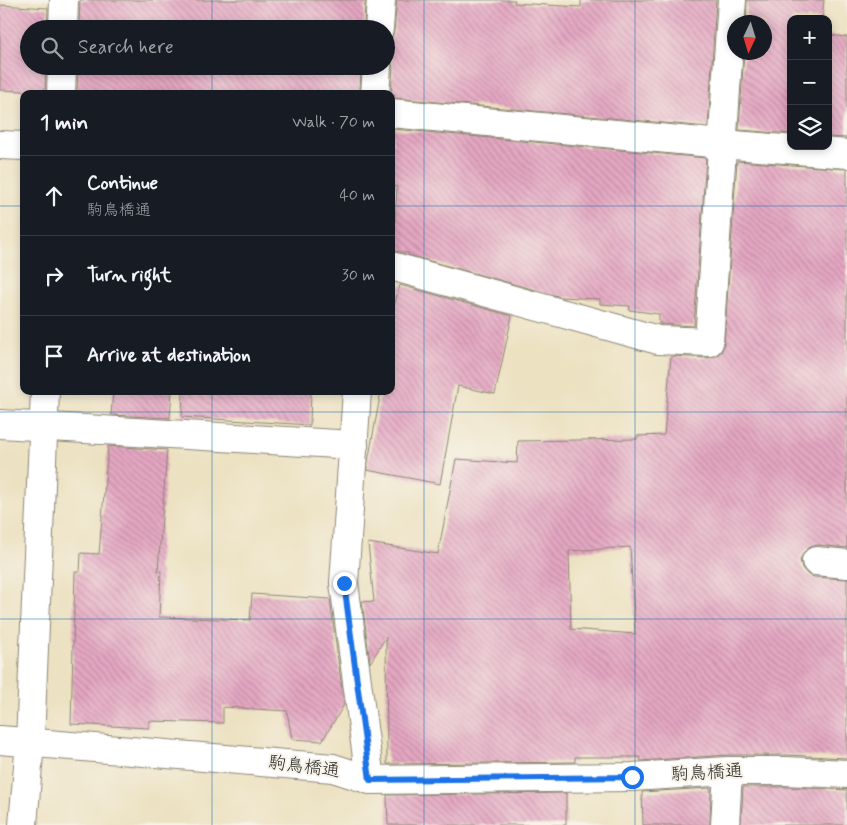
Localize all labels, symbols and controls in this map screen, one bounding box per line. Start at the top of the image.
north arrow [727,15,772,60]
map controls [787,15,832,150]
button: + [787,15,832,60]
search box [20,20,395,75]
icon: search [38,34,66,62]
text: Search here [78,35,174,60]
button: − [787,60,832,105]
button: layers [787,105,832,150]
text: 1 min [40,109,88,137]
text: Walk · 70 m [292,112,375,133]
text: Continue [87,171,158,196]
icon: ahead [40,182,68,210]
text: 40 m [339,185,375,206]
text: 駒鳥橋通 [87,200,151,221]
icon: right [40,262,68,290]
text: Turn right [87,263,171,288]
text: 30 m [342,265,375,286]
icon: arrive [40,342,68,370]
text: Arrive at destination [87,343,251,368]
route end [333,572,356,595]
street label: 駒鳥橋通 [267,751,341,783]
street label: 駒鳥橋通 [670,759,744,787]
route start [621,766,644,789]

